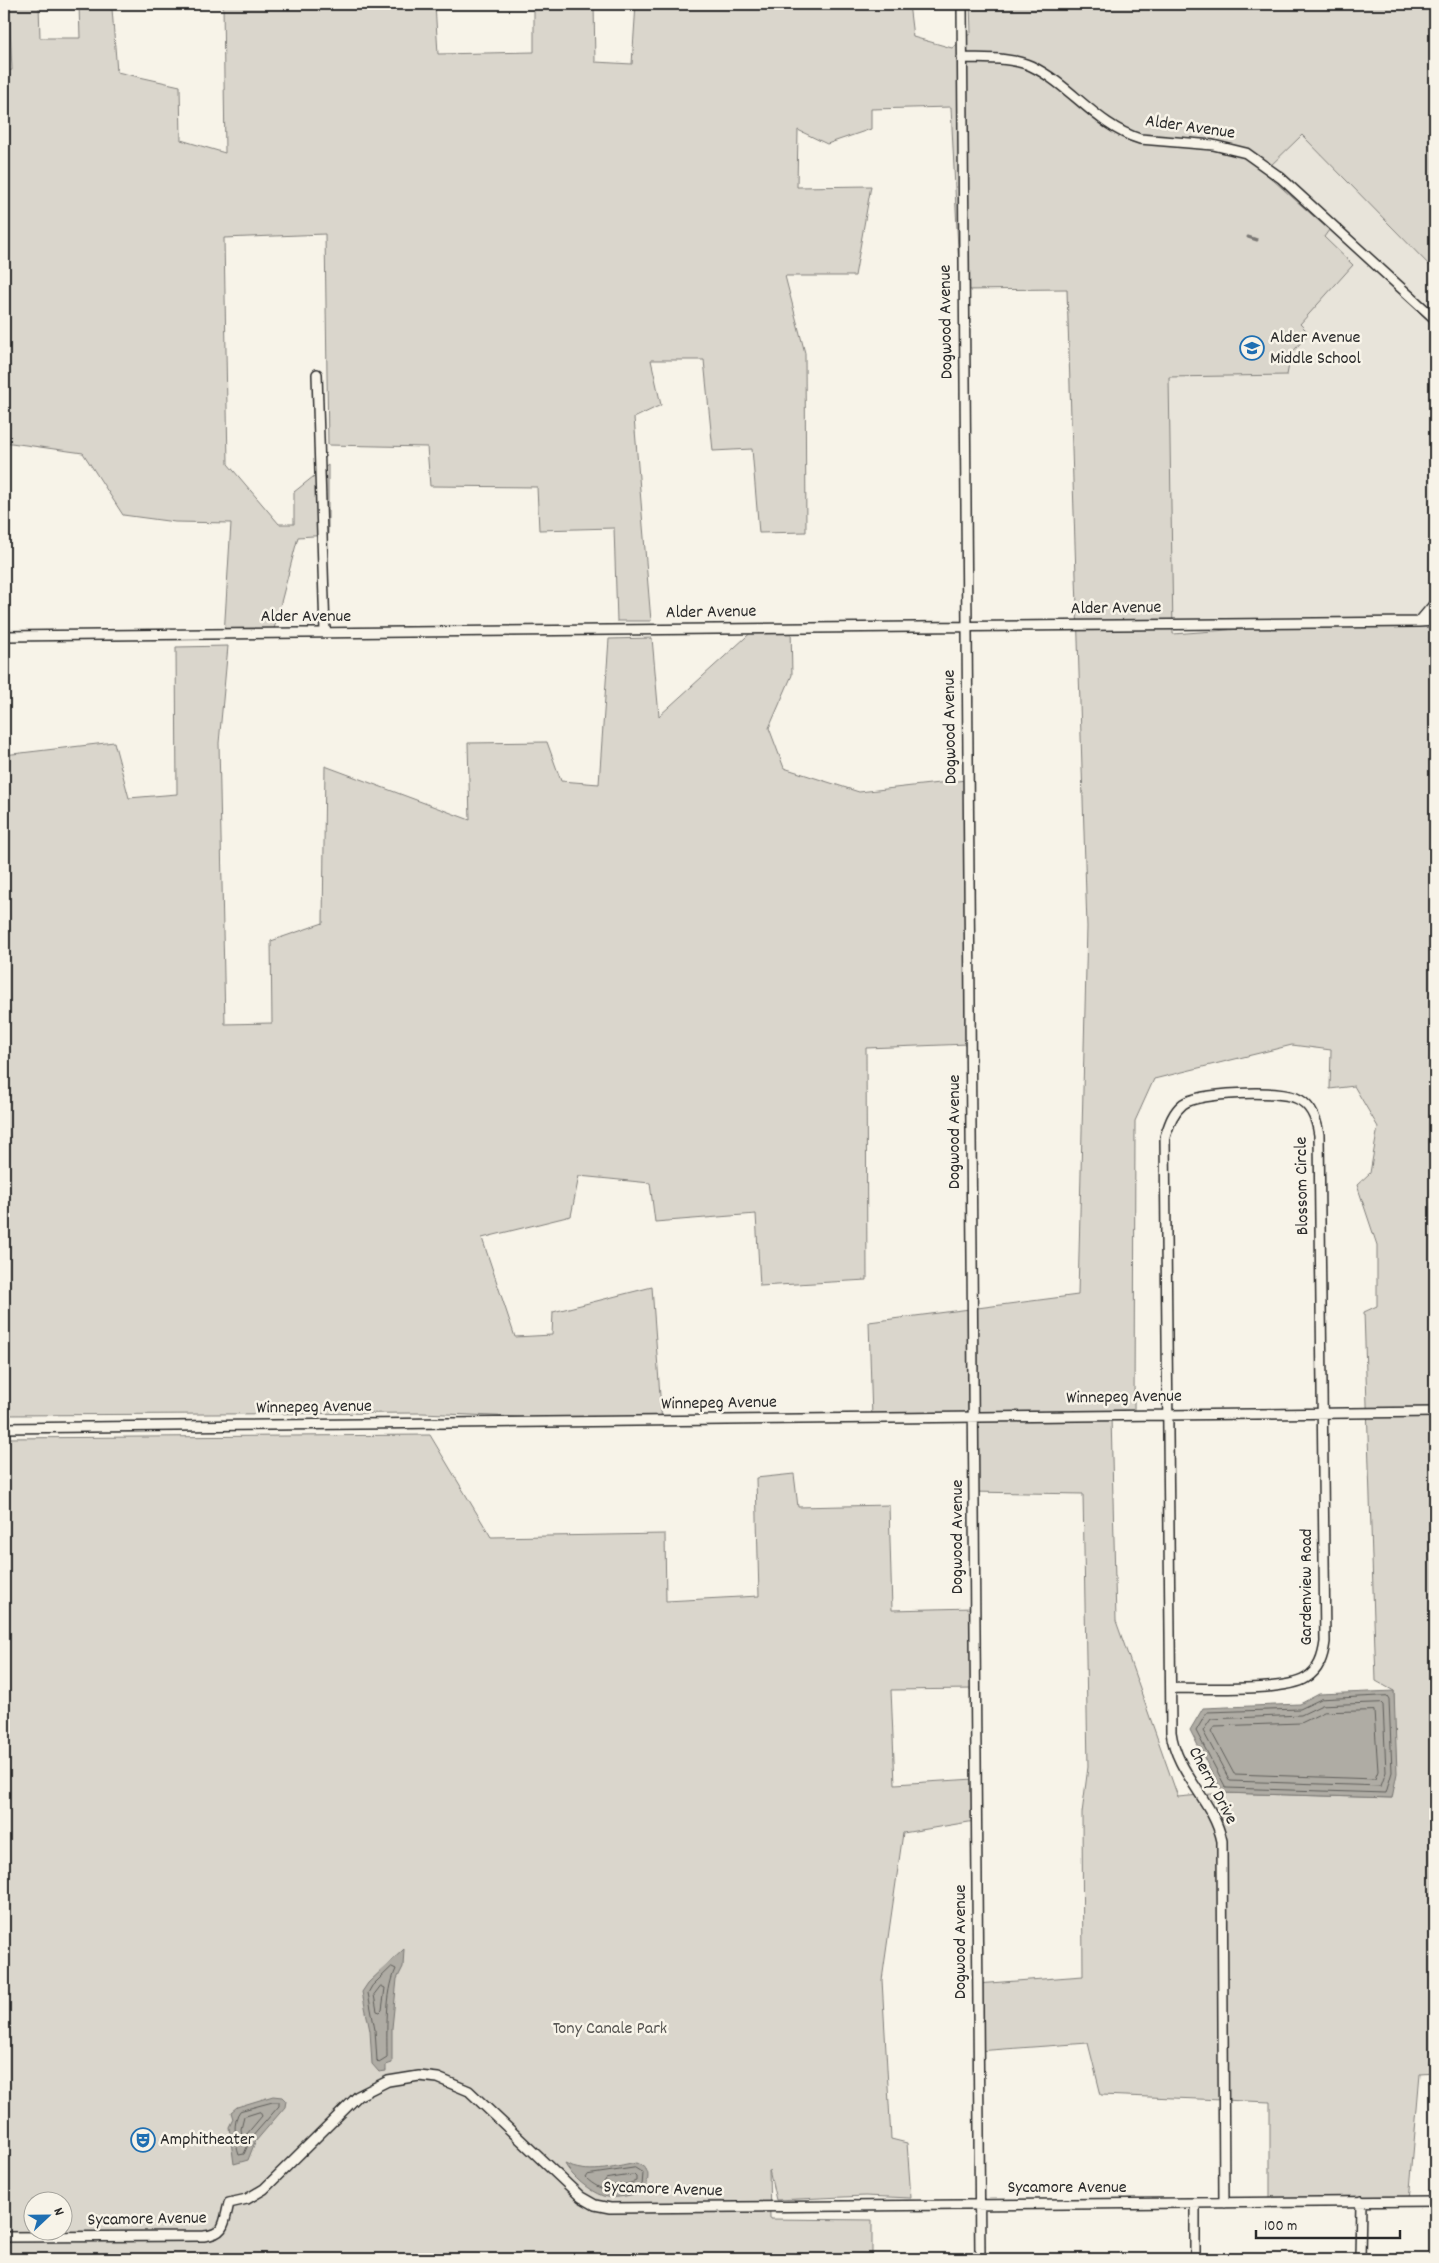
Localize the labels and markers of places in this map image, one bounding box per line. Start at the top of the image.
place label: Alder Avenue Middle School [1270,326,1361,372]
school or university icon: Alder Avenue Middle School [1239,335,1265,361]
theatre icon: Amphitheater [130,2127,156,2153]
place label: Amphitheater [160,2128,255,2153]

